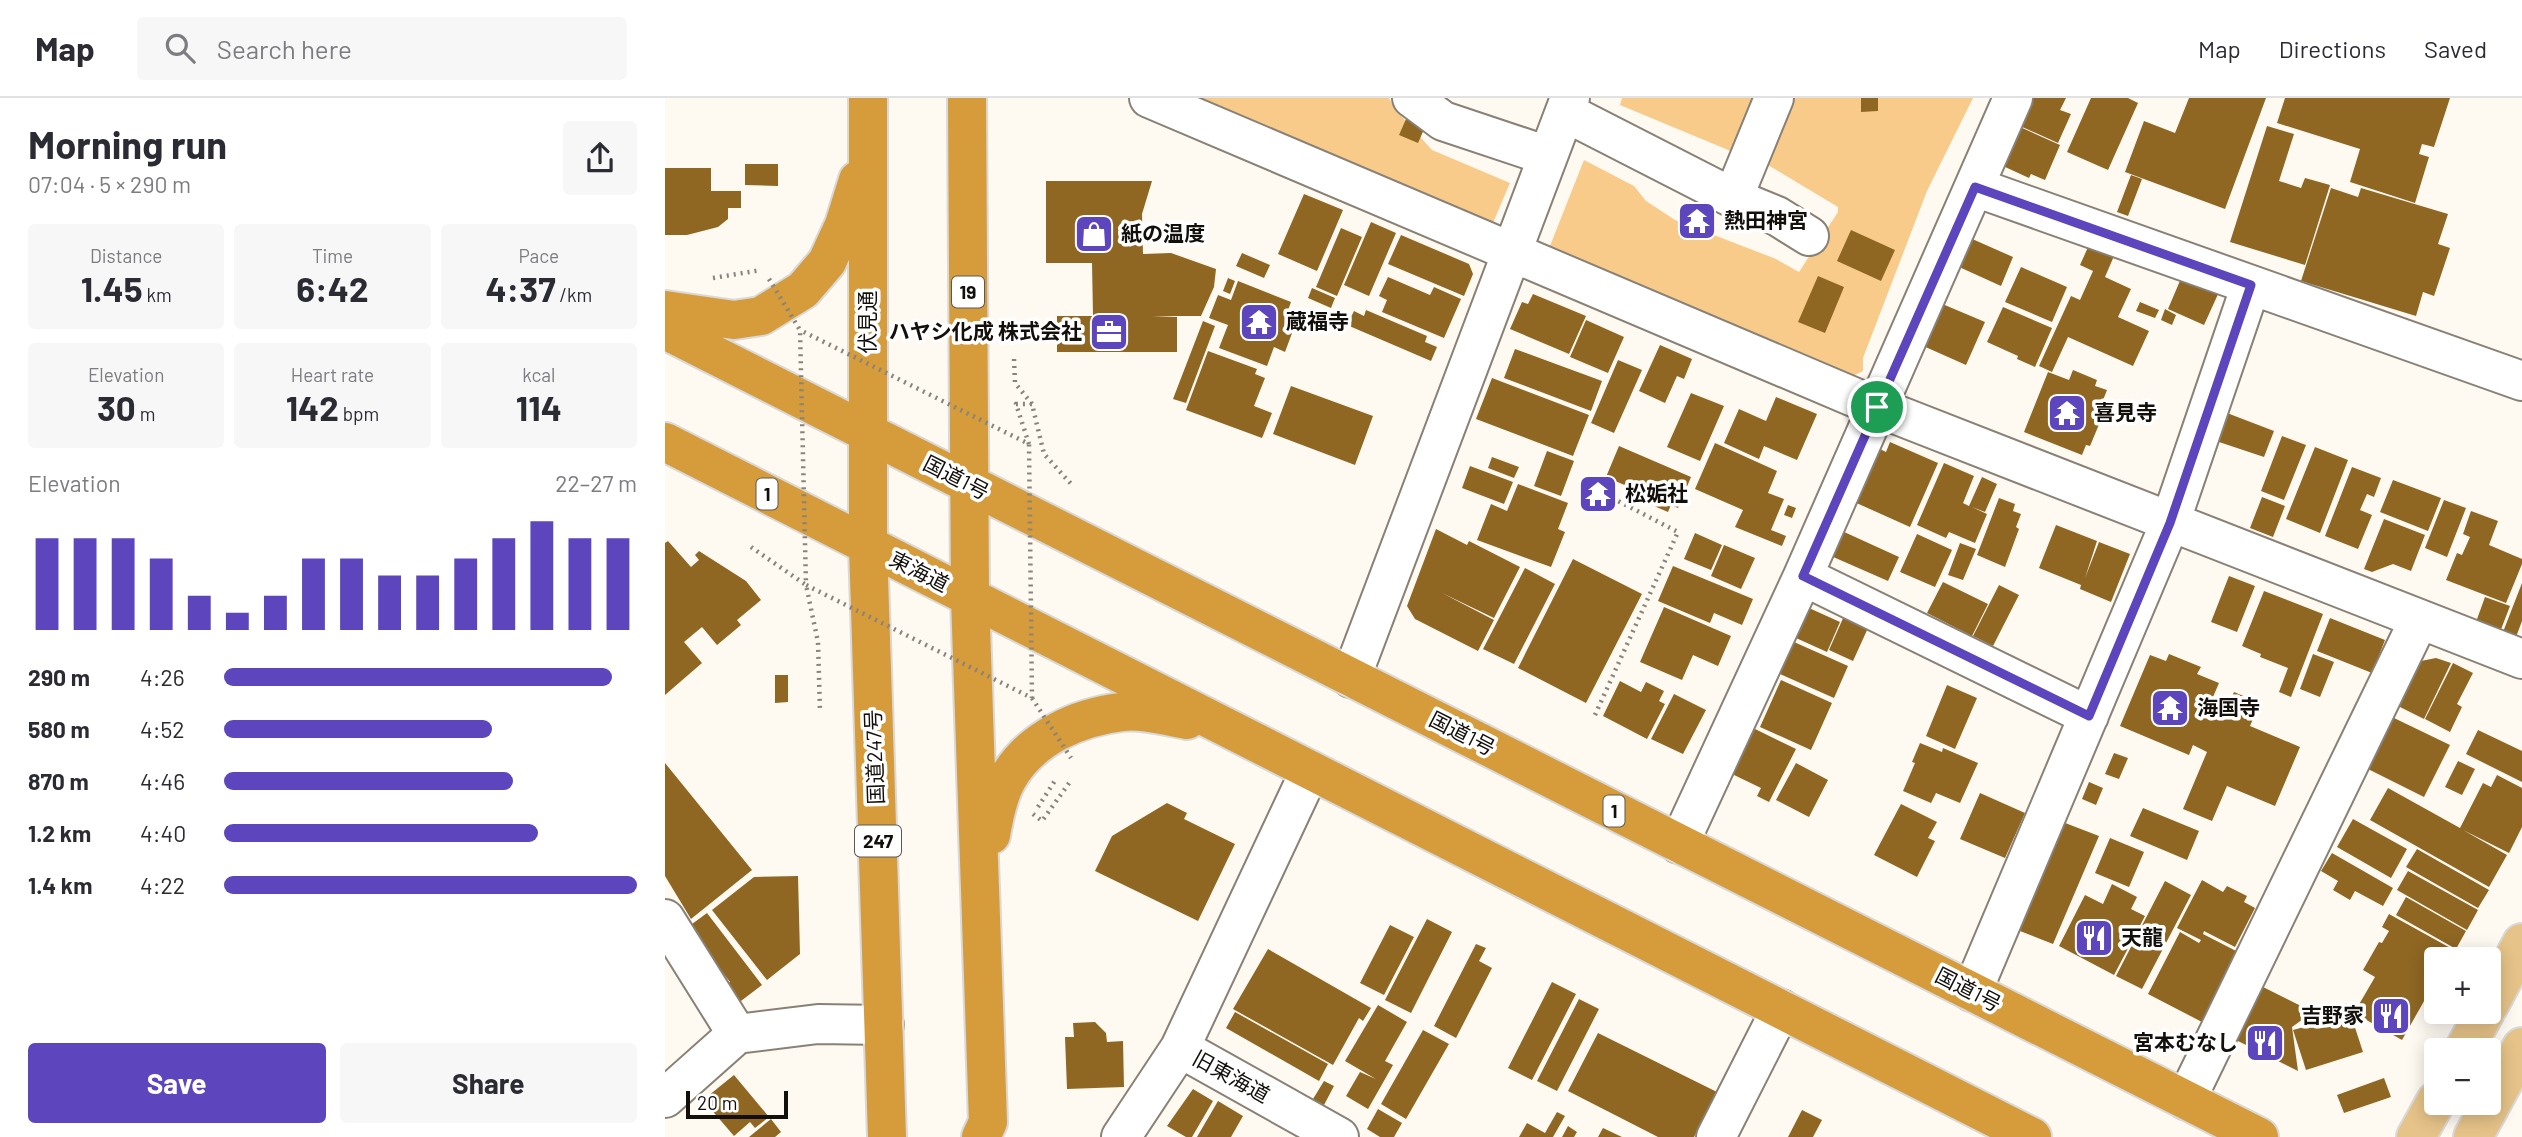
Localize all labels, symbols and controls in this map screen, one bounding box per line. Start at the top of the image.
search box [137,17,627,80]
text: Map [35,28,95,68]
icon: search [161,29,199,67]
text: Search here [217,33,352,64]
text: Map [2198,34,2241,63]
text: Directions [2279,34,2386,63]
text: Saved [2424,34,2487,63]
text: Morning run [28,121,227,167]
button: share [563,121,637,195]
text: 07:04 · 5 × 290 m [28,170,191,198]
temple icon: 熱田神宮 [1676,200,1718,242]
place label: 熱田神宮 [1724,207,1808,232]
shop icon: 紙の温度 [1073,213,1115,255]
place label: 紙の温度 [1121,220,1205,245]
text: Distance [90,244,162,267]
text: Time [312,244,353,267]
text: Pace [518,244,559,267]
text: 1.45 [81,267,143,309]
text: 6:42 [296,267,369,309]
text: 4:37 [485,267,556,309]
road number: 19 [952,276,984,308]
text: km [143,283,172,306]
text: /km [556,283,592,306]
street label: 伏見通 [854,291,879,354]
temple icon: 蔵福寺 [1238,301,1280,343]
place label: 蔵福寺 [1286,308,1349,333]
office icon: ハヤシ化成 株式会社 [1088,311,1130,353]
place label: ハヤシ化成 株式会社 [889,318,1082,343]
text: Elevation [88,363,164,386]
text: Heart rate [291,363,374,386]
text: kcal [522,363,555,386]
pin [1847,377,1907,437]
text: 30 [97,386,136,428]
text: 142 [286,386,339,428]
text: 114 [516,386,562,428]
icon: arrive [1858,388,1896,426]
temple icon: 喜見寺 [2046,392,2088,434]
place label: 喜見寺 [2094,399,2157,424]
text: m [136,402,155,425]
text: bpm [339,402,379,425]
street label: 国道1号 [920,450,994,504]
text: Elevation [28,469,121,497]
text: 22–27 m [555,469,637,497]
temple icon: 松姤社 [1577,473,1619,515]
road number: 1 [757,478,777,510]
place label: 松姤社 [1625,480,1688,505]
street label: 東海道 [886,545,953,596]
text: 290 m [28,663,90,691]
text: 4:26 [140,663,185,691]
temple icon: 海国寺 [2149,687,2191,729]
place label: 海国寺 [2197,694,2260,719]
street label: 国道1号 [1426,706,1500,760]
street label: 国道247号 [859,709,888,805]
text: 580 m [28,715,90,743]
text: 4:52 [140,715,185,743]
text: 870 m [28,767,89,795]
text: 4:46 [140,767,185,795]
road number: 1 [1604,796,1625,826]
text: 1.2 km [28,819,91,847]
text: 4:40 [140,819,186,847]
road number: 247 [855,826,901,856]
text: 1.4 km [28,871,92,899]
text: 4:22 [140,871,185,899]
restaurant icon: 天龍 [2073,917,2115,959]
place label: 天龍 [2121,924,2163,949]
map controls [2424,947,2501,1115]
button: + [2424,947,2501,1024]
street label: 国道1号 [1932,962,2006,1016]
restaurant icon: 吉野家 [2370,995,2412,1037]
place label: 吉野家 [2301,1002,2364,1027]
restaurant icon: 宮本むなし [2244,1022,2286,1064]
place label: 宮本むなし [2133,1029,2238,1054]
button: − [2424,1038,2501,1115]
button: Save [28,1043,326,1123]
button: Share [340,1043,637,1123]
street label: 旧東海道 [1189,1044,1275,1107]
scale bar [686,1088,787,1120]
text: 20 m [697,1091,737,1114]

